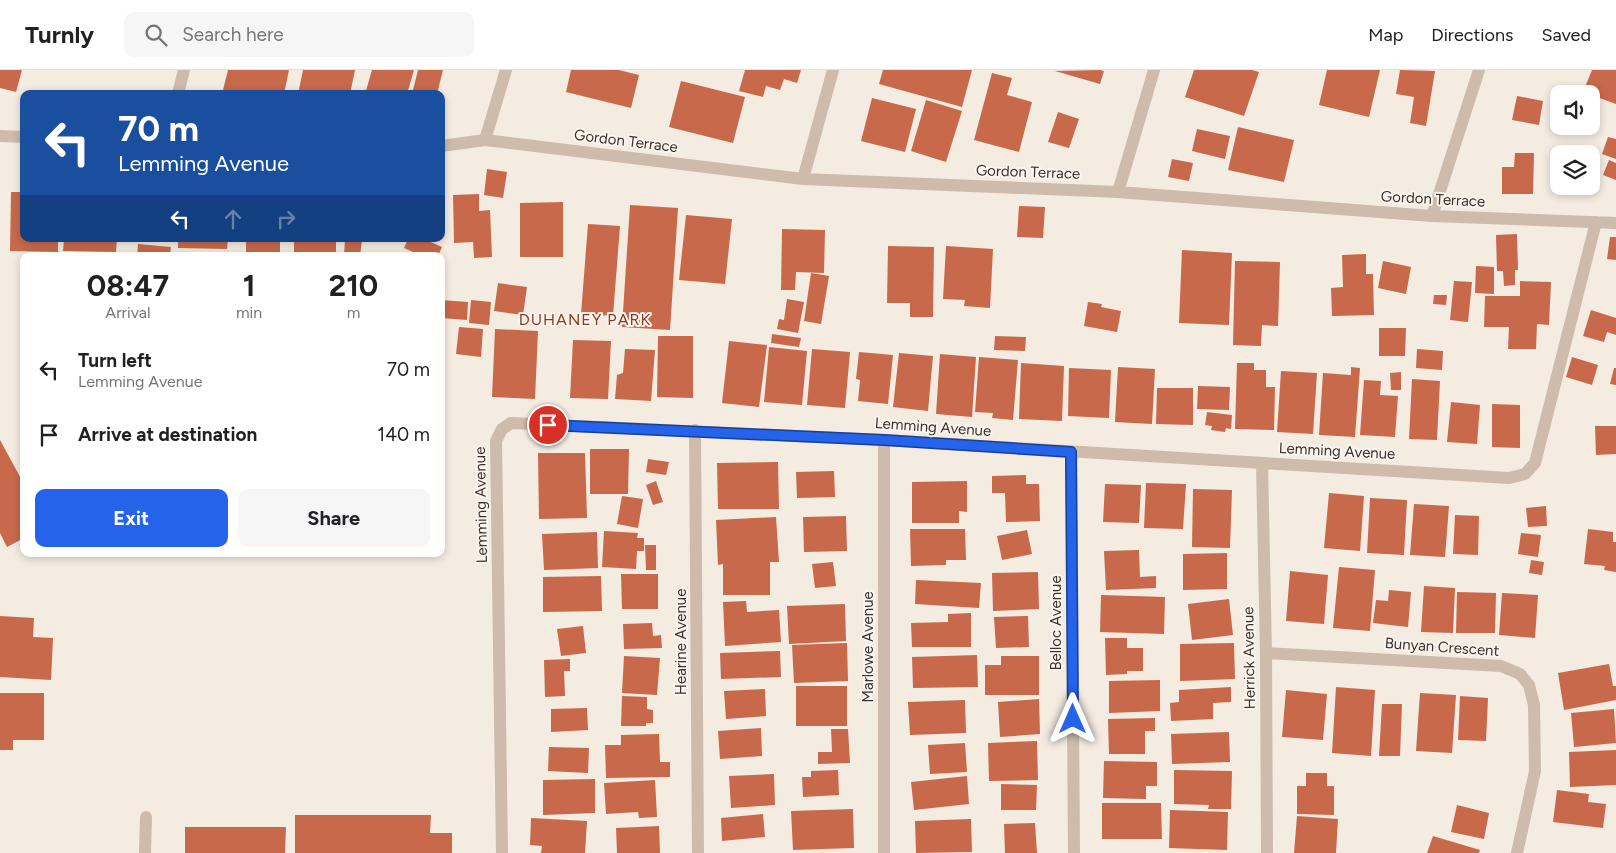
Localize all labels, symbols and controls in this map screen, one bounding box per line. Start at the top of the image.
search box [124,12,474,57]
text: Turnly [25,20,94,49]
icon: search [142,21,170,49]
text: Search here [182,23,284,46]
text: Map [1368,24,1403,46]
text: Directions [1431,24,1513,46]
text: Saved [1541,24,1591,46]
map controls [1550,85,1600,195]
button: sound [1550,85,1600,135]
text: 70 m [118,108,199,150]
icon: left [35,110,100,175]
street label: Gordon Terrace [573,126,679,156]
button: layers [1550,145,1600,195]
text: Lemming Avenue [118,150,289,177]
street label: Gordon Terrace [976,161,1080,183]
street label: Gordon Terrace [1380,187,1486,211]
icon: left [166,205,194,233]
icon: ahead [219,205,247,233]
icon: right [272,205,300,233]
text: 08:47 [87,267,169,304]
text: 1 [243,267,255,304]
text: 210 [329,267,378,304]
text: Arrival [105,303,151,322]
text: min [236,303,262,322]
text: m [347,303,360,322]
district label: DUHANEY PARK [519,310,651,329]
text: Turn left [78,349,152,372]
icon: left [35,356,63,384]
text: 70 m [387,358,430,381]
text: Lemming Avenue [78,372,202,391]
pin [527,404,569,446]
icon: arrive [534,411,562,439]
street label: Lemming Avenue [874,414,992,440]
icon: arrive [35,421,63,449]
text: Arrive at destination [78,423,257,446]
text: 140 m [377,423,430,446]
street label: Lemming Avenue [1278,439,1396,463]
street label: Lemming Avenue [471,447,491,563]
button: Exit [35,489,228,547]
button: Share [238,489,430,547]
street label: Belloc Avenue [1047,575,1065,671]
street label: Hearine Avenue [672,589,690,695]
street label: Marlowe Avenue [859,591,877,703]
street label: Herrick Avenue [1239,606,1259,710]
street label: Bunyan Crescent [1384,634,1500,660]
position arrow [1046,692,1098,744]

